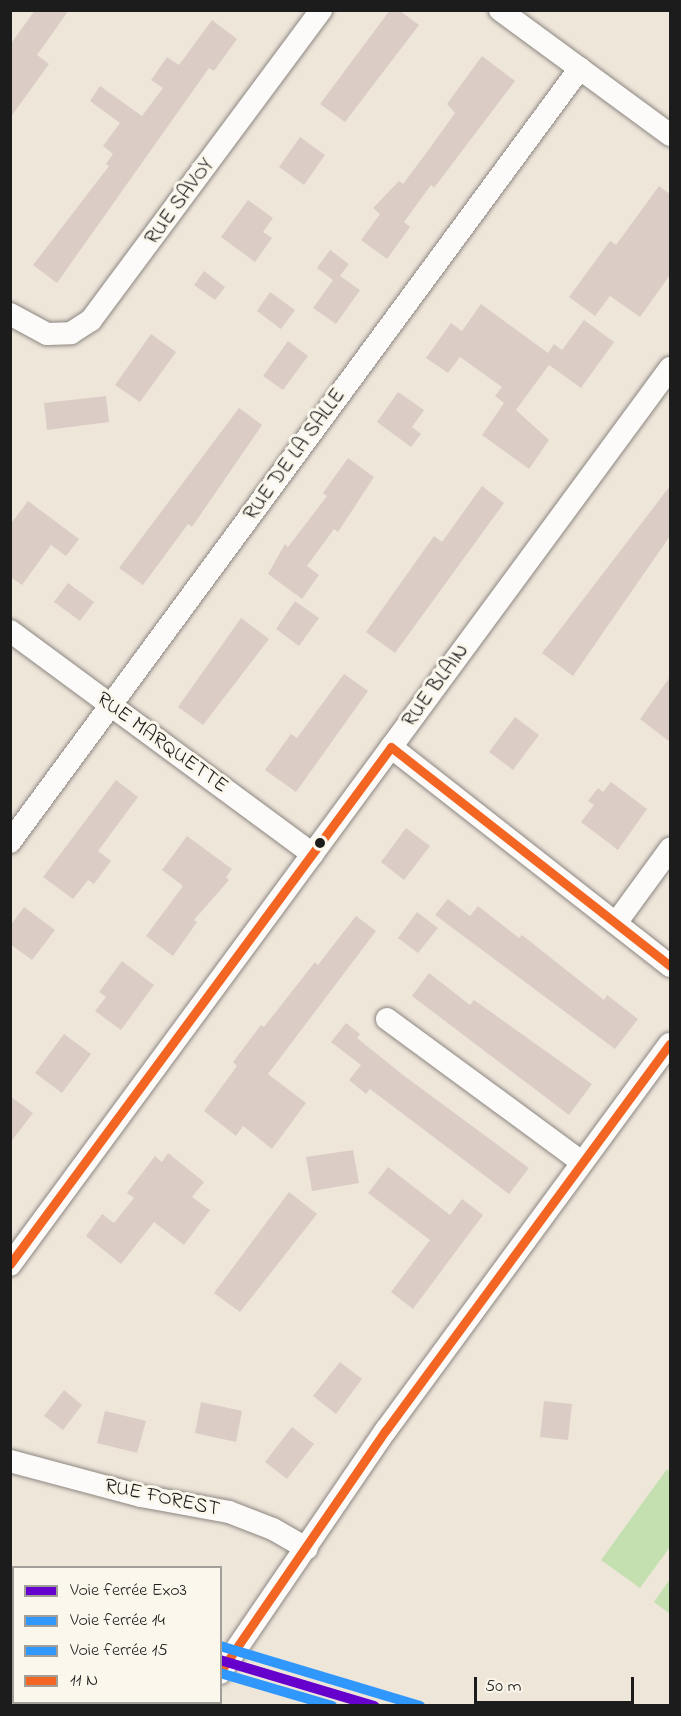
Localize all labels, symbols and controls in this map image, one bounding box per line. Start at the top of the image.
street label: RUE SAVOY [140,154,220,250]
street label: RUE DE LA SALLE [239,384,351,526]
street label: RUE BLAIN [397,639,475,733]
street label: RUE MARQUETTE [91,687,233,799]
unlabelled marker [314,837,326,849]
street label: RUE FOREST [102,1473,222,1523]
legend [12,1566,222,1704]
text: Voie ferrée Exo3 [70,1578,187,1604]
text: Voie ferrée 14 [70,1608,165,1634]
text: Voie ferrée 15 [70,1638,168,1664]
scale bar [477,1665,638,1703]
text: 11 N [70,1668,98,1694]
text: 50 m [485,1674,522,1700]

